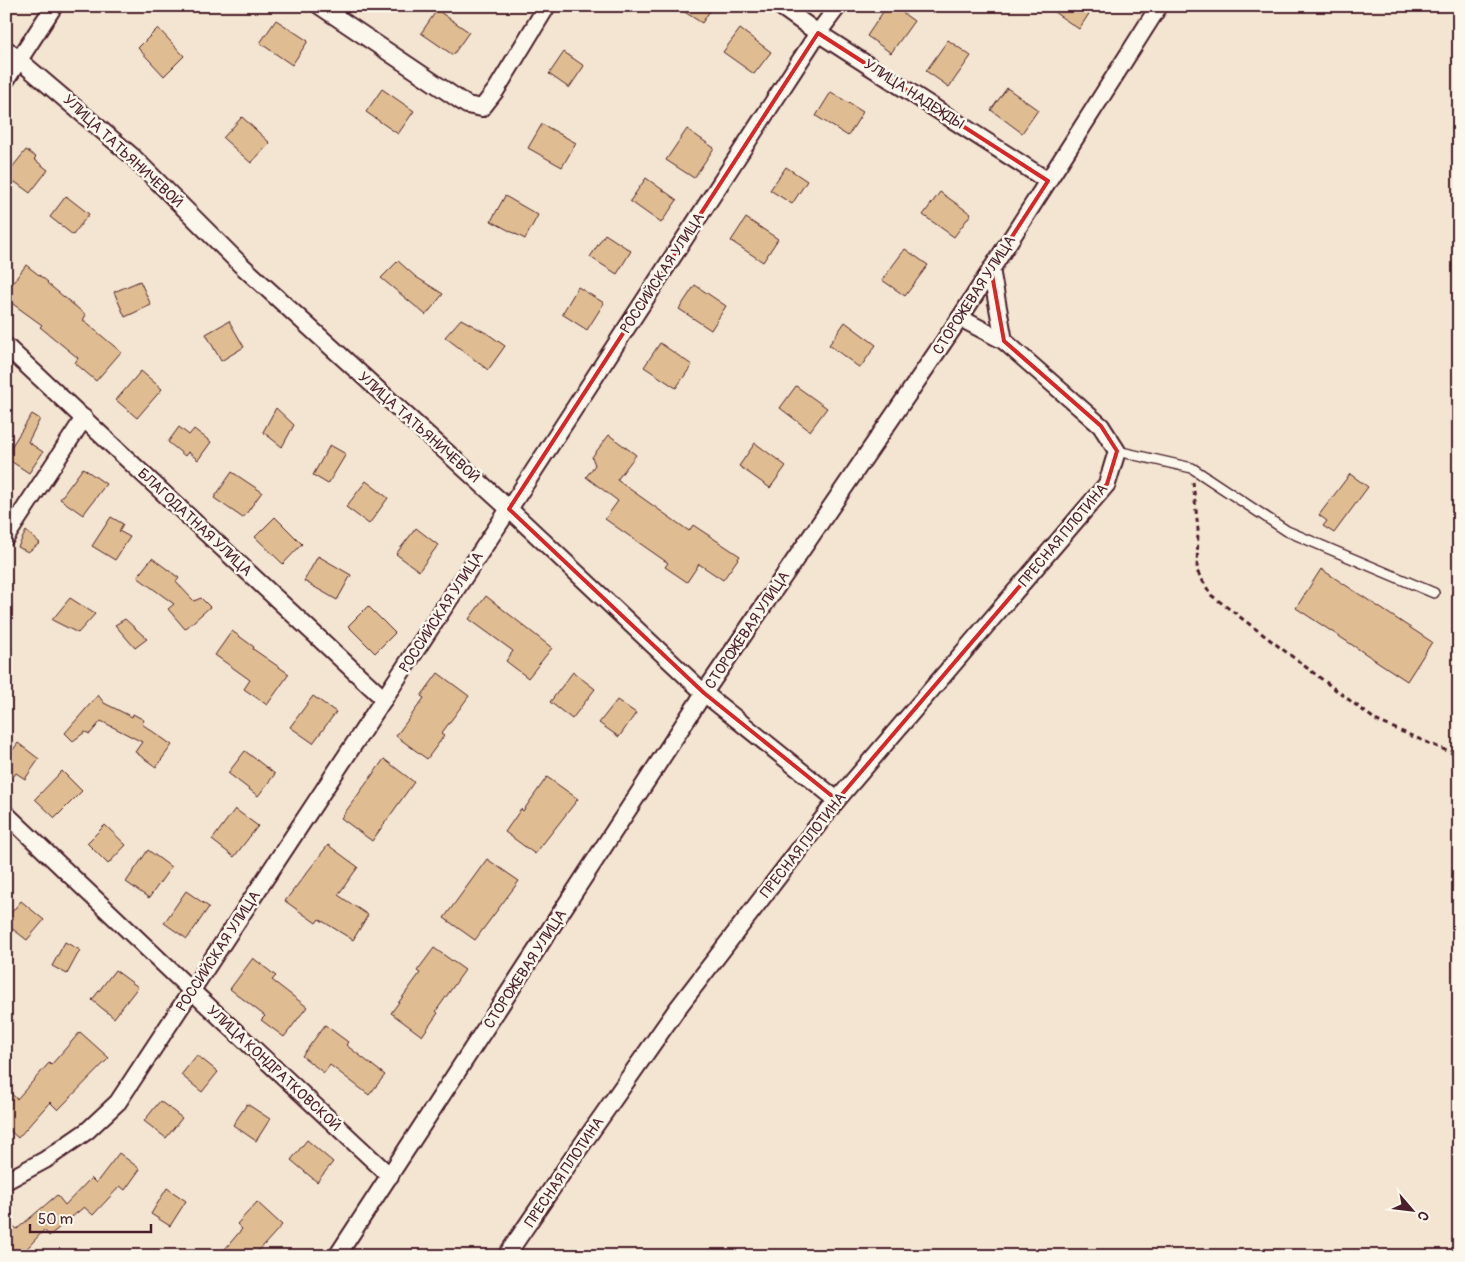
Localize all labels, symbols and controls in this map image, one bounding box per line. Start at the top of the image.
street label: УЛИЦА НАДЕЖДЫ [860,55,967,134]
street label: УЛИЦА ТАТЬЯНИЧЕВОЙ [59,91,187,212]
street label: РОССИЙСКАЯ УЛИЦА [616,209,709,337]
street label: СТОРОЖЕВАЯ УЛИЦА [929,232,1020,358]
street label: УЛИЦА ТАТЬЯНИЧЕВОЙ [354,368,483,487]
street label: БЛАГОДАТНАЯ УЛИЦА [133,464,256,581]
street label: ПРЕСНАЯ ПЛОТИНА [1015,480,1112,591]
street label: РОССИЙСКАЯ УЛИЦА [395,548,488,676]
street label: СТОРОЖЕВАЯ УЛИЦА [701,567,794,693]
street label: ПРЕСНАЯ ПЛОТИНА [756,789,851,902]
street label: РОССИЙСКАЯ УЛИЦА [172,887,265,1015]
street label: СТОРОЖЕВАЯ УЛИЦА [480,906,571,1032]
street label: УЛИЦА КОНДРАТКОВСКОЙ [203,1001,344,1135]
street label: ПРЕСНАЯ ПЛОТИНА [521,1113,608,1231]
north arrow [1388,1184,1438,1234]
scale bar [30,1202,151,1234]
text: С [1413,1208,1433,1224]
text: 50 m [38,1210,73,1229]

